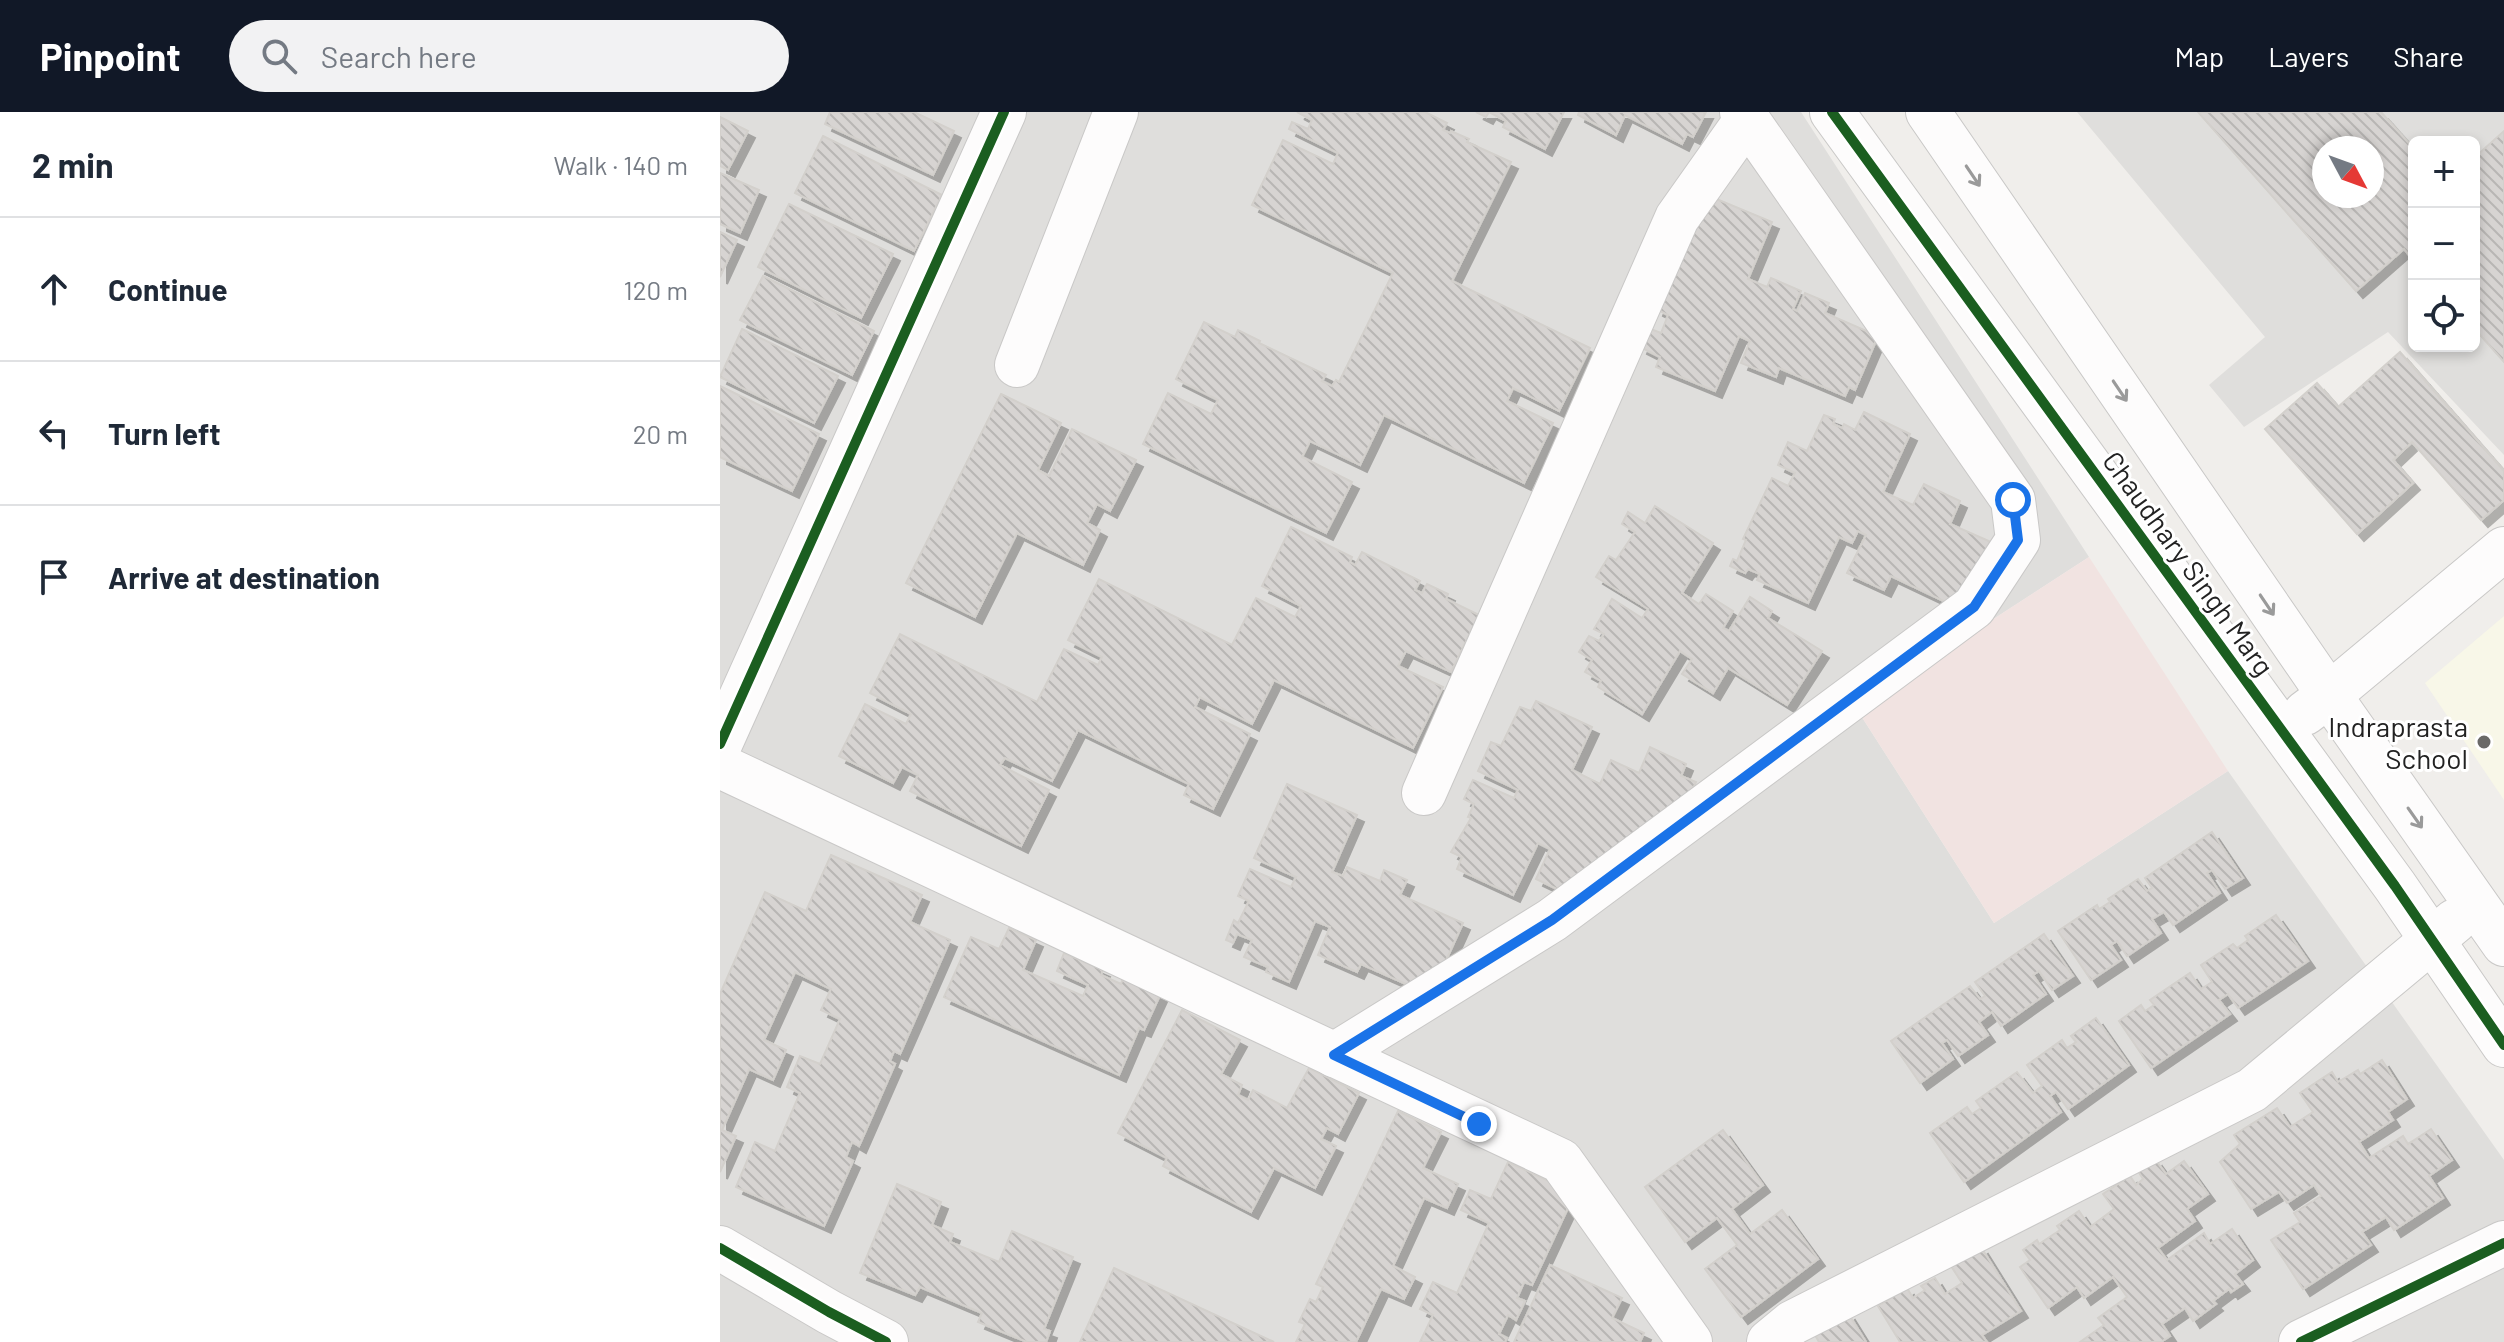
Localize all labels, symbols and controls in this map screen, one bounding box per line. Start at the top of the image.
search box [229,20,789,92]
text: Pinpoint [40,33,181,79]
icon: search [257,34,301,78]
text: Search here [321,38,477,74]
text: Map [2174,39,2224,73]
text: Layers [2268,39,2349,73]
text: Share [2393,39,2464,73]
north arrow [2312,136,2384,208]
map controls [2408,136,2480,352]
button: + [2408,136,2480,208]
text: 2 min [32,144,114,185]
text: Walk · 140 m [553,149,688,180]
one-way arrow [1964,165,1981,187]
button: − [2408,208,2480,280]
icon: ahead [32,267,76,311]
text: Continue [108,271,228,307]
text: 120 m [624,274,688,305]
button: locate [2408,280,2480,352]
one-way arrow [2112,379,2128,401]
icon: left [32,411,76,455]
text: Turn left [108,415,221,451]
text: 20 m [633,418,688,449]
street label: Chaudhary Singh Marg [2096,444,2282,682]
route start [1995,482,2031,518]
icon: arrive [32,555,76,599]
text: Arrive at destination [108,559,380,595]
one-way arrow [2259,593,2275,615]
place label: Indraprasta School [2328,709,2468,775]
marker: Indraprasta School [2475,733,2493,751]
one-way arrow [2407,807,2424,829]
route end [1461,1106,1497,1142]

